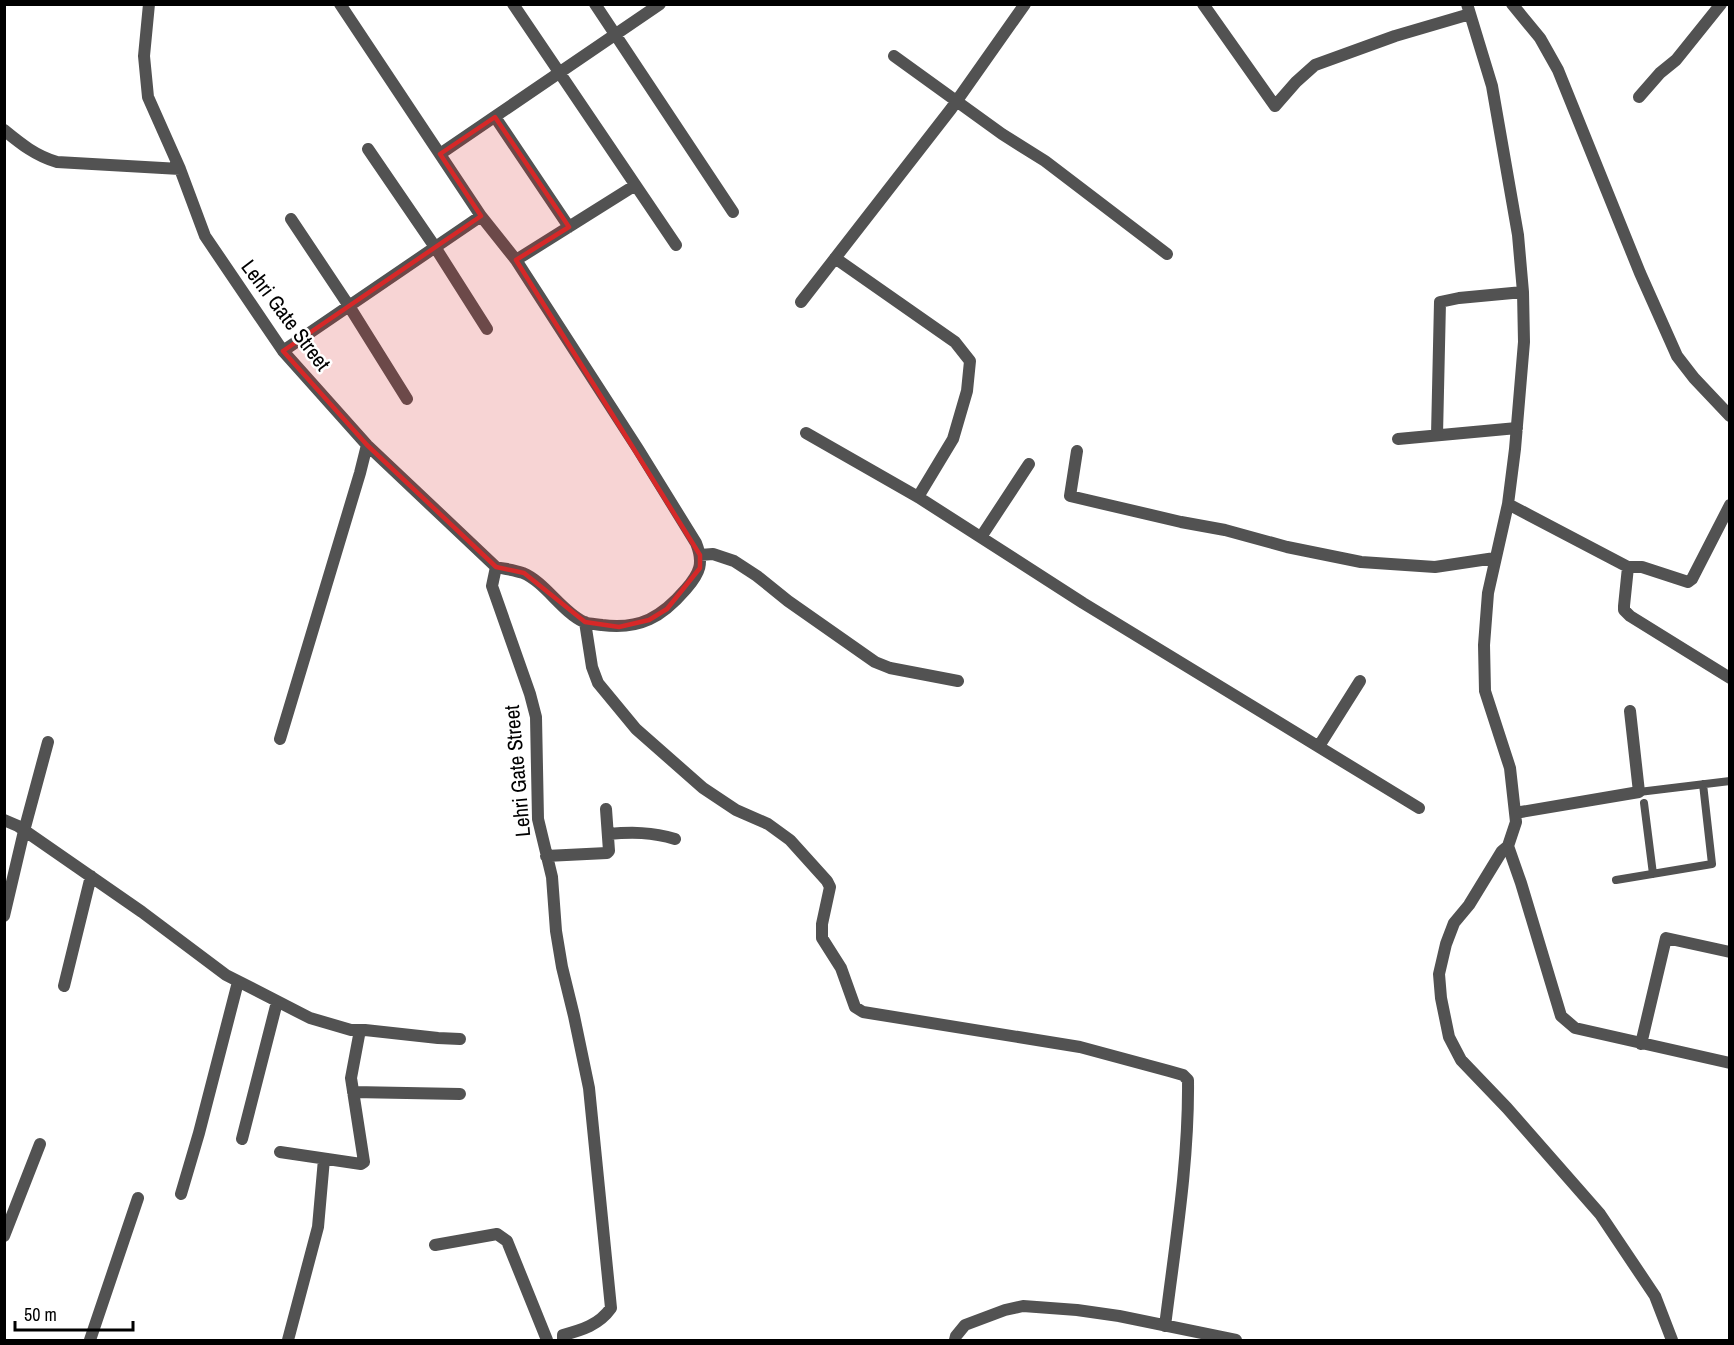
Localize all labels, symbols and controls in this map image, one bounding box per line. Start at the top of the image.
street label: Lehri Gate Street [235,254,337,377]
street label: Lehri Gate Street [497,704,537,838]
scale bar [15,1294,134,1332]
text: 50 m [24,1302,57,1327]

